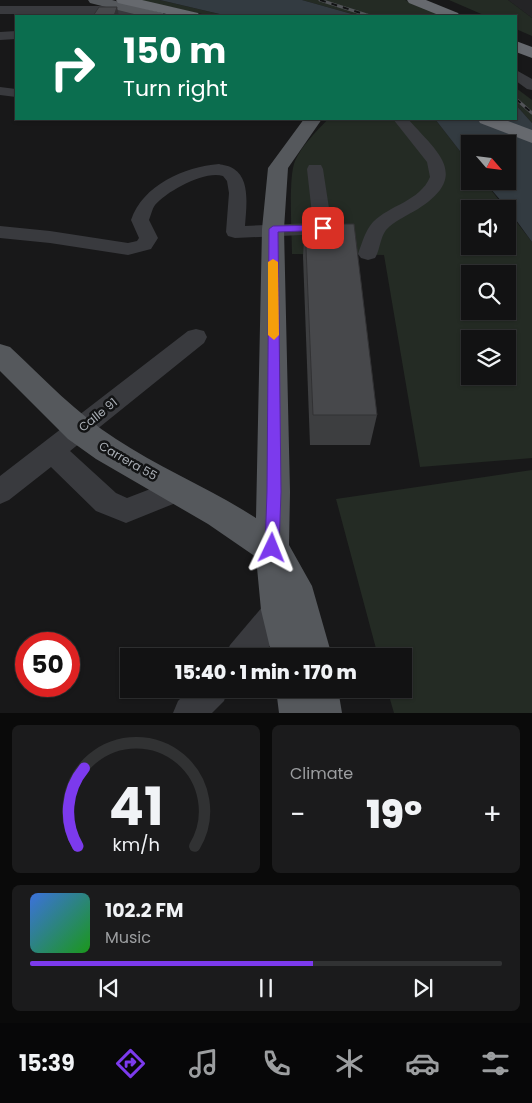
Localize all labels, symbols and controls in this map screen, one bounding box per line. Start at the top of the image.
text: 150 m [123,26,226,75]
icon: right [40,35,105,100]
text: Turn right [123,73,228,104]
north arrow [461,135,516,190]
map controls [461,135,516,385]
button: sound [461,200,516,255]
pin [302,207,344,249]
icon: arrive [309,214,337,242]
button: search [461,265,516,320]
button: layers [461,330,516,385]
street label: Calle 91 [75,394,121,435]
street label: Carrera 55 [96,437,160,484]
position arrow [245,521,297,573]
speed limit sign: 50 [15,632,80,697]
text: 15:40 · 1 min · 170 m [175,659,357,686]
text: Climate [290,762,353,785]
text: 41 [109,770,163,843]
text: 19° [366,788,422,841]
text: − [290,795,305,834]
text: + [483,795,502,834]
text: km/h [112,832,160,857]
text: 102.2 FM [105,897,183,924]
text: Music [105,926,151,949]
icon: previous [95,974,123,1002]
icon: pause [252,974,280,1002]
icon: next [409,974,437,1002]
icon: directions [113,1046,148,1081]
icon: music [186,1046,221,1081]
icon: phone [259,1046,294,1081]
icon: climate [332,1046,367,1081]
icon: car [405,1046,440,1081]
icon: filters [478,1046,513,1081]
text: 15:39 [19,1048,75,1079]

